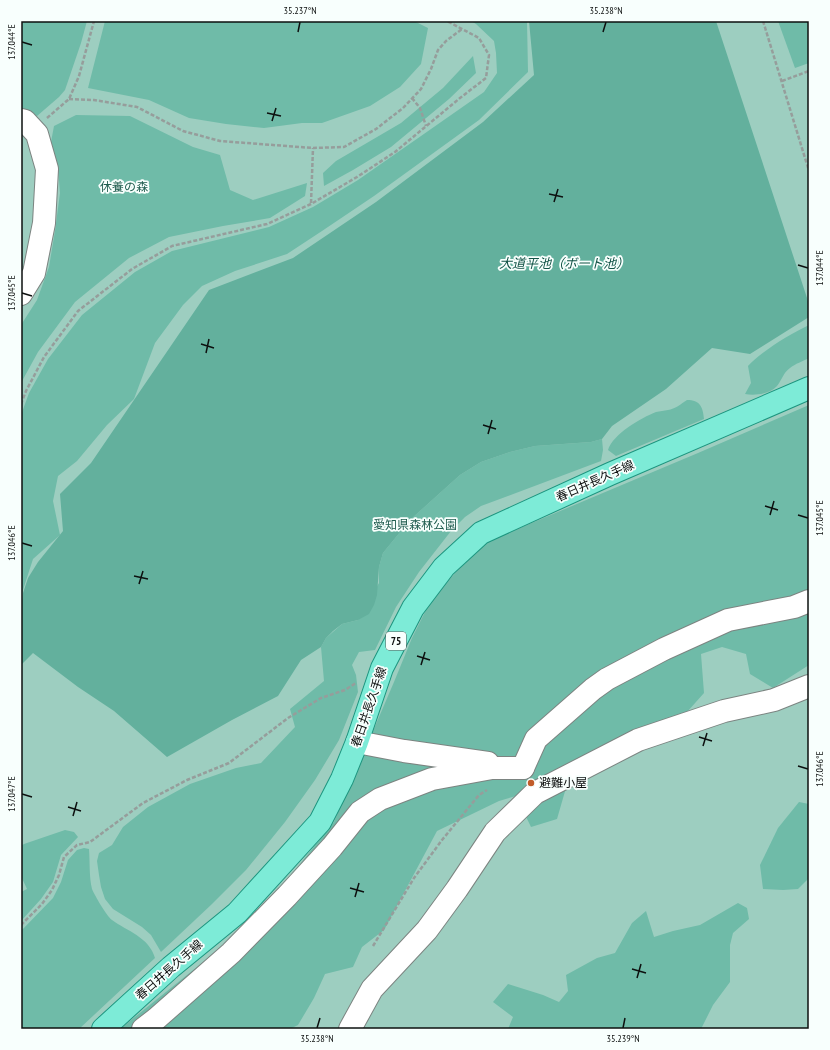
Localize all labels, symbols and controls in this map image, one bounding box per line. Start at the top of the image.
text: 35.237°N [283,4,317,17]
text: 35.238°N [589,4,623,17]
text: 137.044°E [5,24,18,60]
park label: 休養の森 [100,179,148,194]
text: 137.044°E [813,250,826,286]
water label: 大道平池（ボート池） [499,255,629,272]
text: 137.045°E [5,275,18,311]
street label: 春日井長久手線 [553,457,636,504]
text: 137.045°E [813,500,826,536]
park label: 愛知県森林公園 [373,517,457,532]
text: 137.046°E [5,525,18,561]
road number: 75 [386,632,406,650]
street label: 春日井長久手線 [348,665,389,749]
text: 137.046°E [813,751,826,787]
place label: 避難小屋 [539,775,587,790]
text: 137.047°E [5,776,18,812]
marker: 避難小屋 [526,778,536,788]
street label: 春日井長久手線 [132,936,205,1003]
text: 35.238°N [300,1032,334,1045]
text: 35.239°N [606,1032,640,1045]

